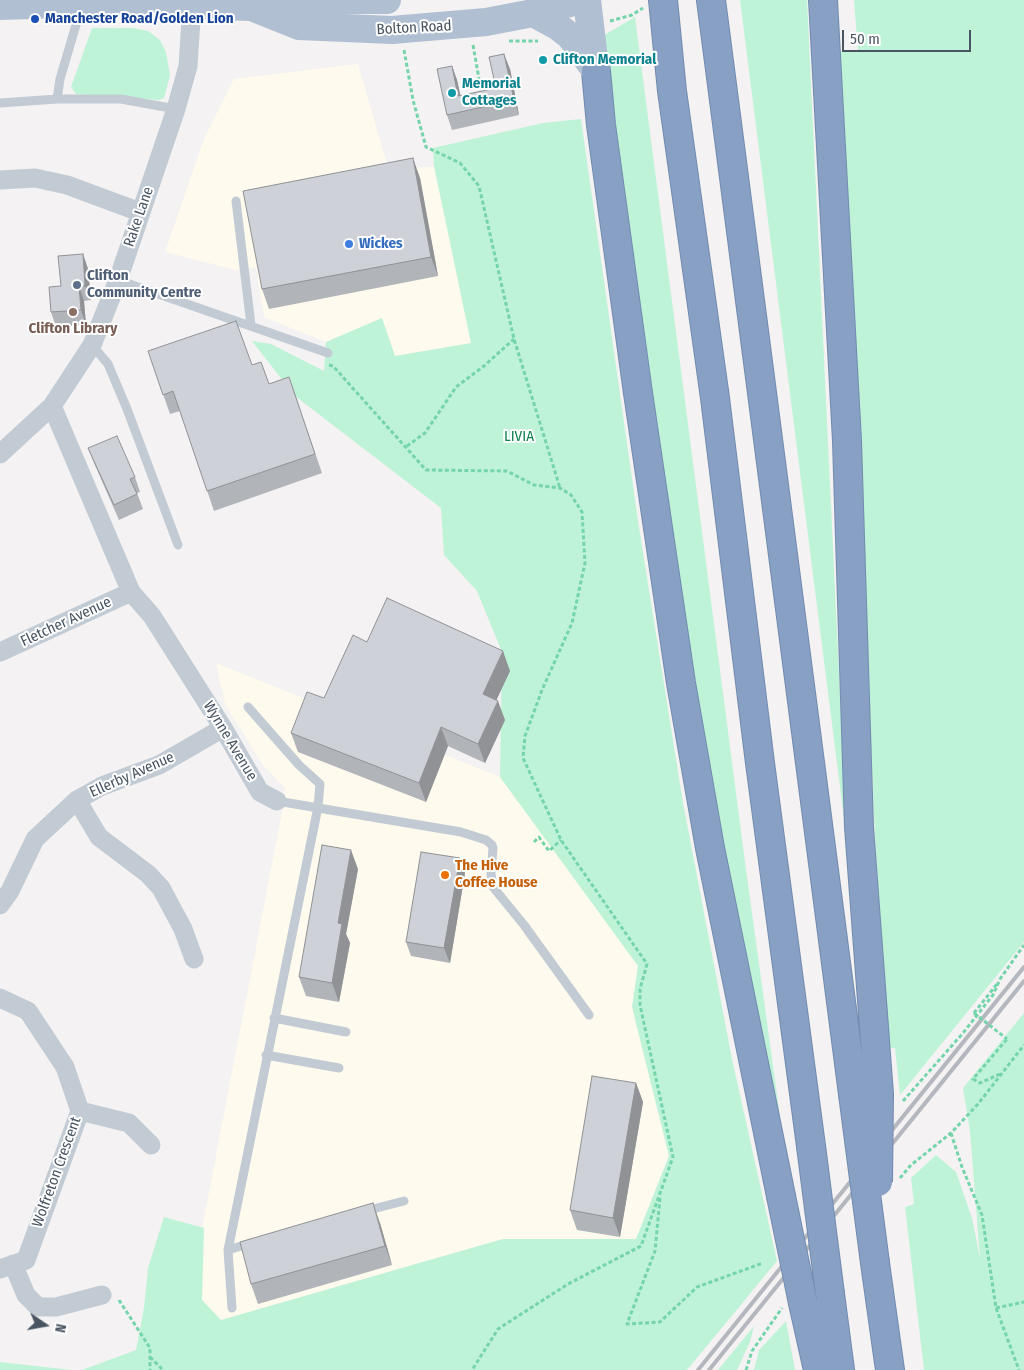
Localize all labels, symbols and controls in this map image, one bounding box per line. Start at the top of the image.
place label: Manchester Road/Golden Lion [45,10,234,28]
marker: Manchester Road/Golden Lion [29,13,41,25]
street label: Bolton Road [376,17,452,39]
scale bar [844,20,973,52]
text: 50 m [850,30,880,48]
place label: Clifton Memorial [553,51,656,69]
marker: Clifton Memorial [537,54,549,66]
place label: Memorial Cottages [462,75,521,110]
marker: Memorial Cottages [446,87,458,99]
street label: Rake Lane [120,185,158,249]
place label: Wickes [359,235,403,253]
marker: Wickes [343,238,355,250]
place label: Clifton Community Centre [87,267,201,302]
marker: Clifton Community Centre [71,279,83,291]
marker: Clifton Library [67,306,79,318]
place label: Clifton Library [29,320,117,338]
park label: LIVIA [504,428,534,446]
street label: Fletcher Avenue [18,593,114,651]
street label: Wynne Avenue [199,698,261,784]
street label: Ellerby Avenue [87,748,177,802]
place label: The Hive Coffee House [455,857,538,892]
marker: The Hive Coffee House [439,869,451,881]
street label: Wolfreton Crescent [29,1114,85,1230]
north arrow [20,1300,70,1350]
text: N [51,1322,69,1334]

